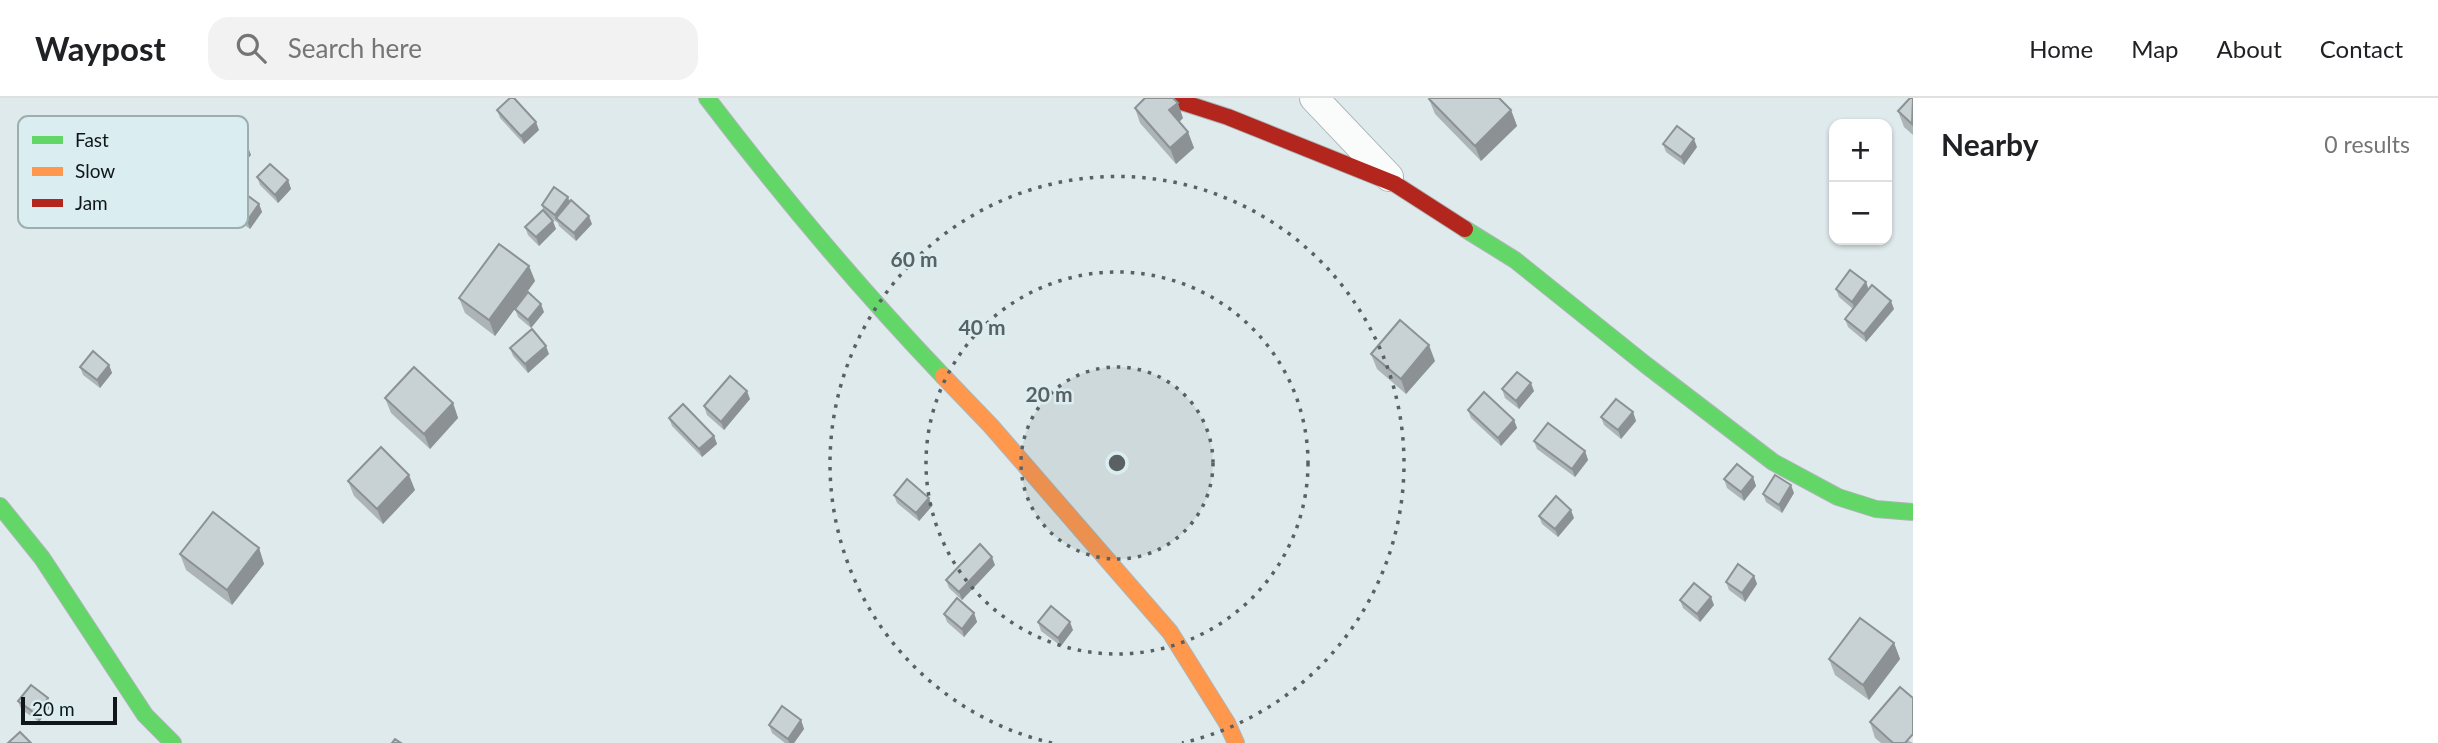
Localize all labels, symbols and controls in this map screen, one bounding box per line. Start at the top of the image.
search box [208,17,698,80]
text: Waypost [35,28,166,68]
icon: search [232,29,270,67]
text: Search here [288,32,422,64]
text: Home [2029,34,2093,63]
text: Map [2131,34,2179,63]
text: About [2217,34,2282,63]
text: Contact [2320,34,2403,63]
legend [18,116,248,228]
map controls [1829,119,1892,245]
button: + [1829,119,1892,182]
text: Nearby [1941,126,2039,162]
text: Fast [75,128,109,151]
text: 0 results [2324,130,2410,158]
text: Slow [75,159,115,182]
button: − [1829,182,1892,245]
text: Jam [75,191,108,214]
text: 60 m [890,246,938,271]
text: 40 m [958,314,1006,339]
text: 20 m [1025,381,1073,406]
centre of rings [1105,451,1129,475]
scale bar [21,694,117,726]
text: 20 m [32,697,75,720]

